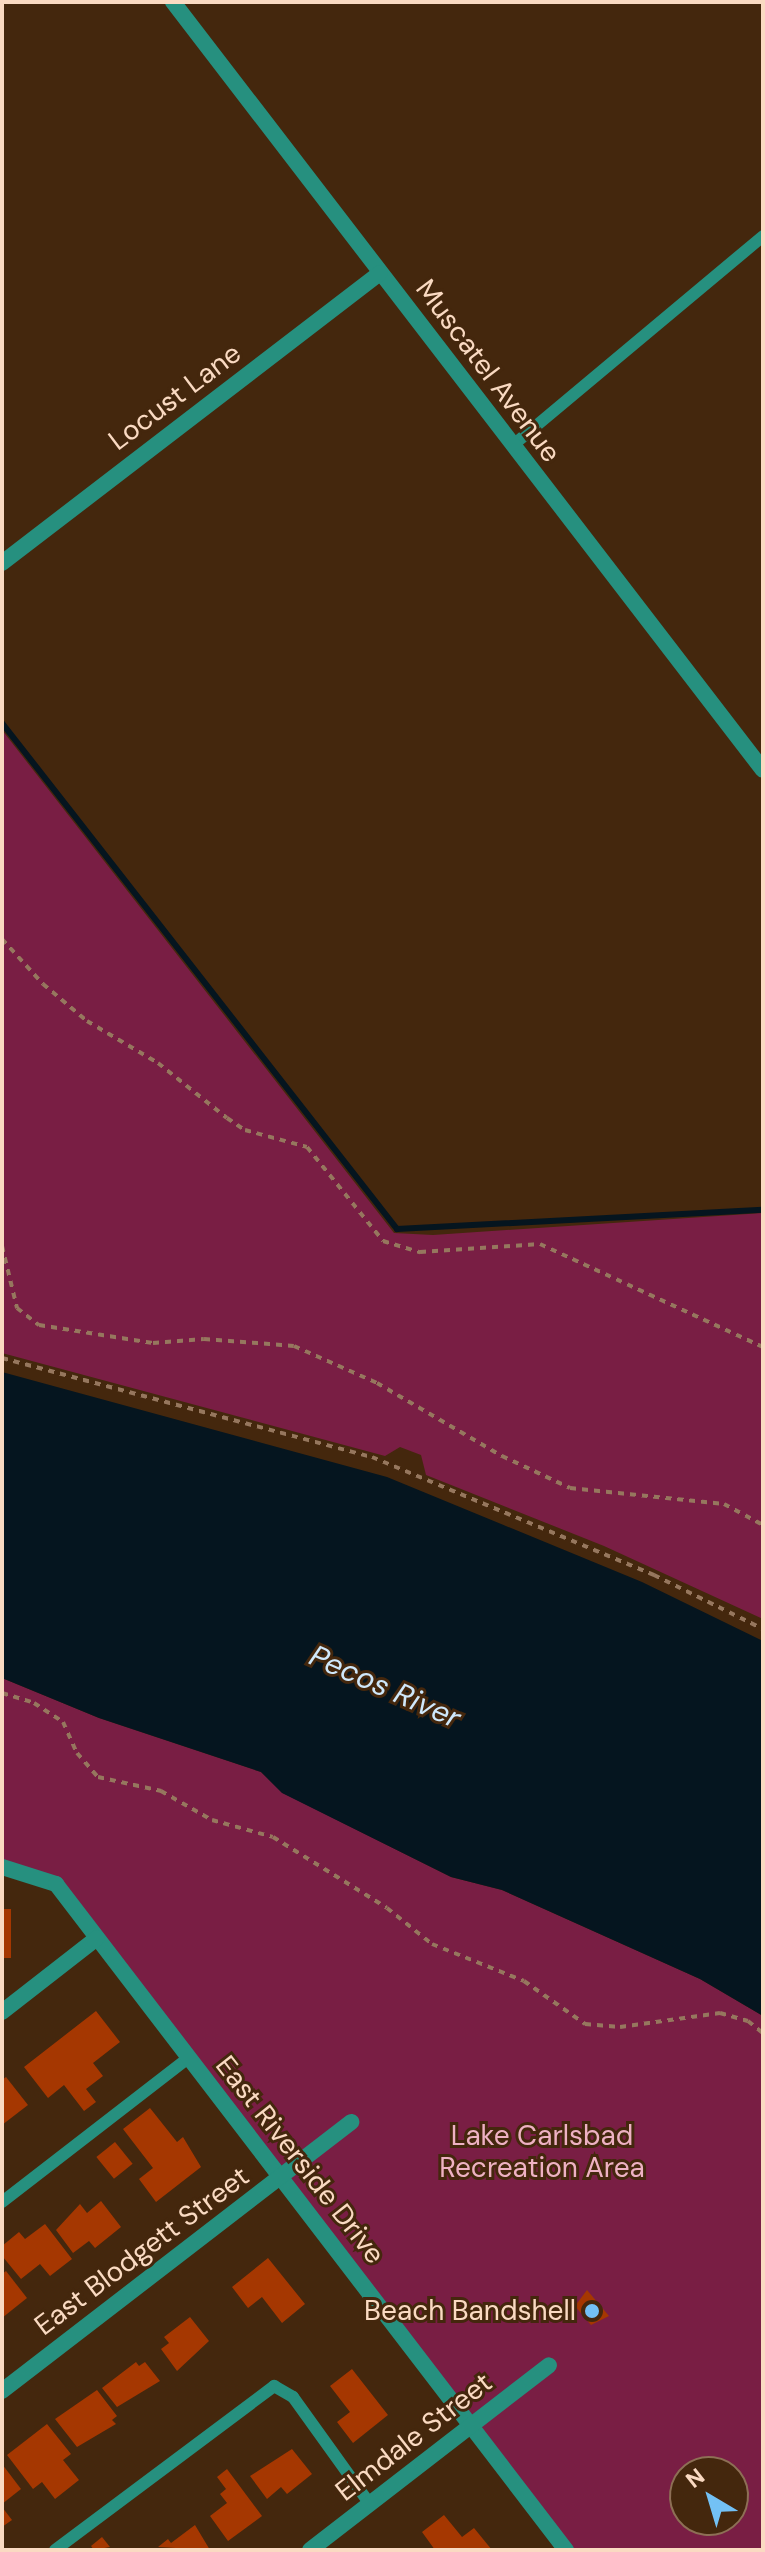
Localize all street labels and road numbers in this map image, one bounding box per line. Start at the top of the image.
street label: Muscatel Avenue [408,273,568,469]
street label: Locust Lane [102,336,248,458]
street label: East Riverside Drive [208,2049,392,2271]
street label: East Blodgett Street [28,2160,256,2342]
street label: Elmdale Street [329,2366,499,2508]

